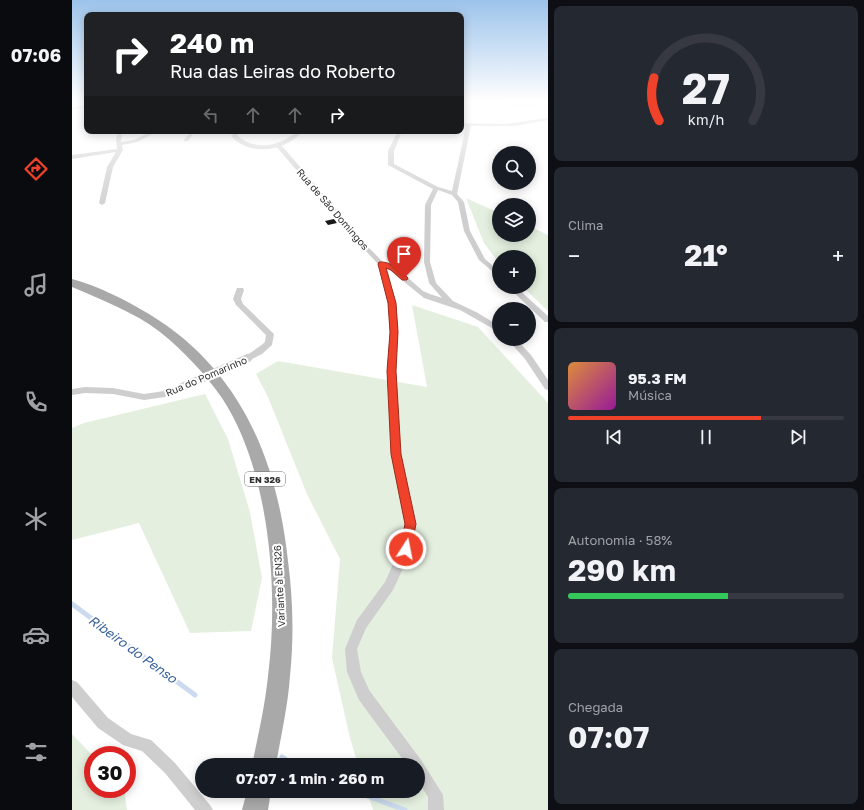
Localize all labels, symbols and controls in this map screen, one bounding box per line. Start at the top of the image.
text: 240 m [170,26,254,59]
icon: right [104,28,156,80]
text: 07:06 [11,44,61,66]
text: Rua das Leiras do Roberto [170,60,395,82]
text: 27 [682,63,730,113]
icon: left [200,104,222,126]
icon: ahead [242,104,264,126]
icon: ahead [284,104,306,126]
icon: right [326,104,348,126]
text: km/h [688,111,724,128]
map controls [492,146,536,346]
button: search [492,146,536,190]
icon: directions [22,155,50,183]
street label: Rua de São Domingos [294,166,372,252]
button: layers [492,198,536,242]
text: Clima [568,217,603,233]
pin [387,237,421,278]
text: 21° [684,237,728,273]
text: − [568,242,580,269]
text: + [832,242,844,269]
icon: arrive [393,243,415,265]
button: + [492,250,536,294]
icon: music [22,271,50,299]
button: − [492,302,536,346]
street label: Rua do Pomarinho [163,353,249,399]
text: 95.3 FM [628,369,687,387]
text: Música [628,387,672,403]
icon: phone [22,388,50,416]
icon: previous [603,426,625,448]
icon: pause [695,426,717,448]
icon: next [787,426,809,448]
road number: EN 326 [245,472,285,486]
icon: climate [22,505,50,533]
position arrow [385,528,427,570]
text: Autonomia · 58% [568,532,672,548]
street label: Variante à EN326 [271,545,287,627]
text: 290 km [568,552,676,588]
water label: Ribeiro do Penso [86,612,181,687]
icon: car [22,621,50,649]
text: Chegada [568,699,623,715]
text: 07:07 [568,719,649,755]
icon: filters [22,738,50,766]
speed limit sign: 30 [84,746,136,798]
text: 07:07 · 1 min · 260 m [236,769,384,787]

